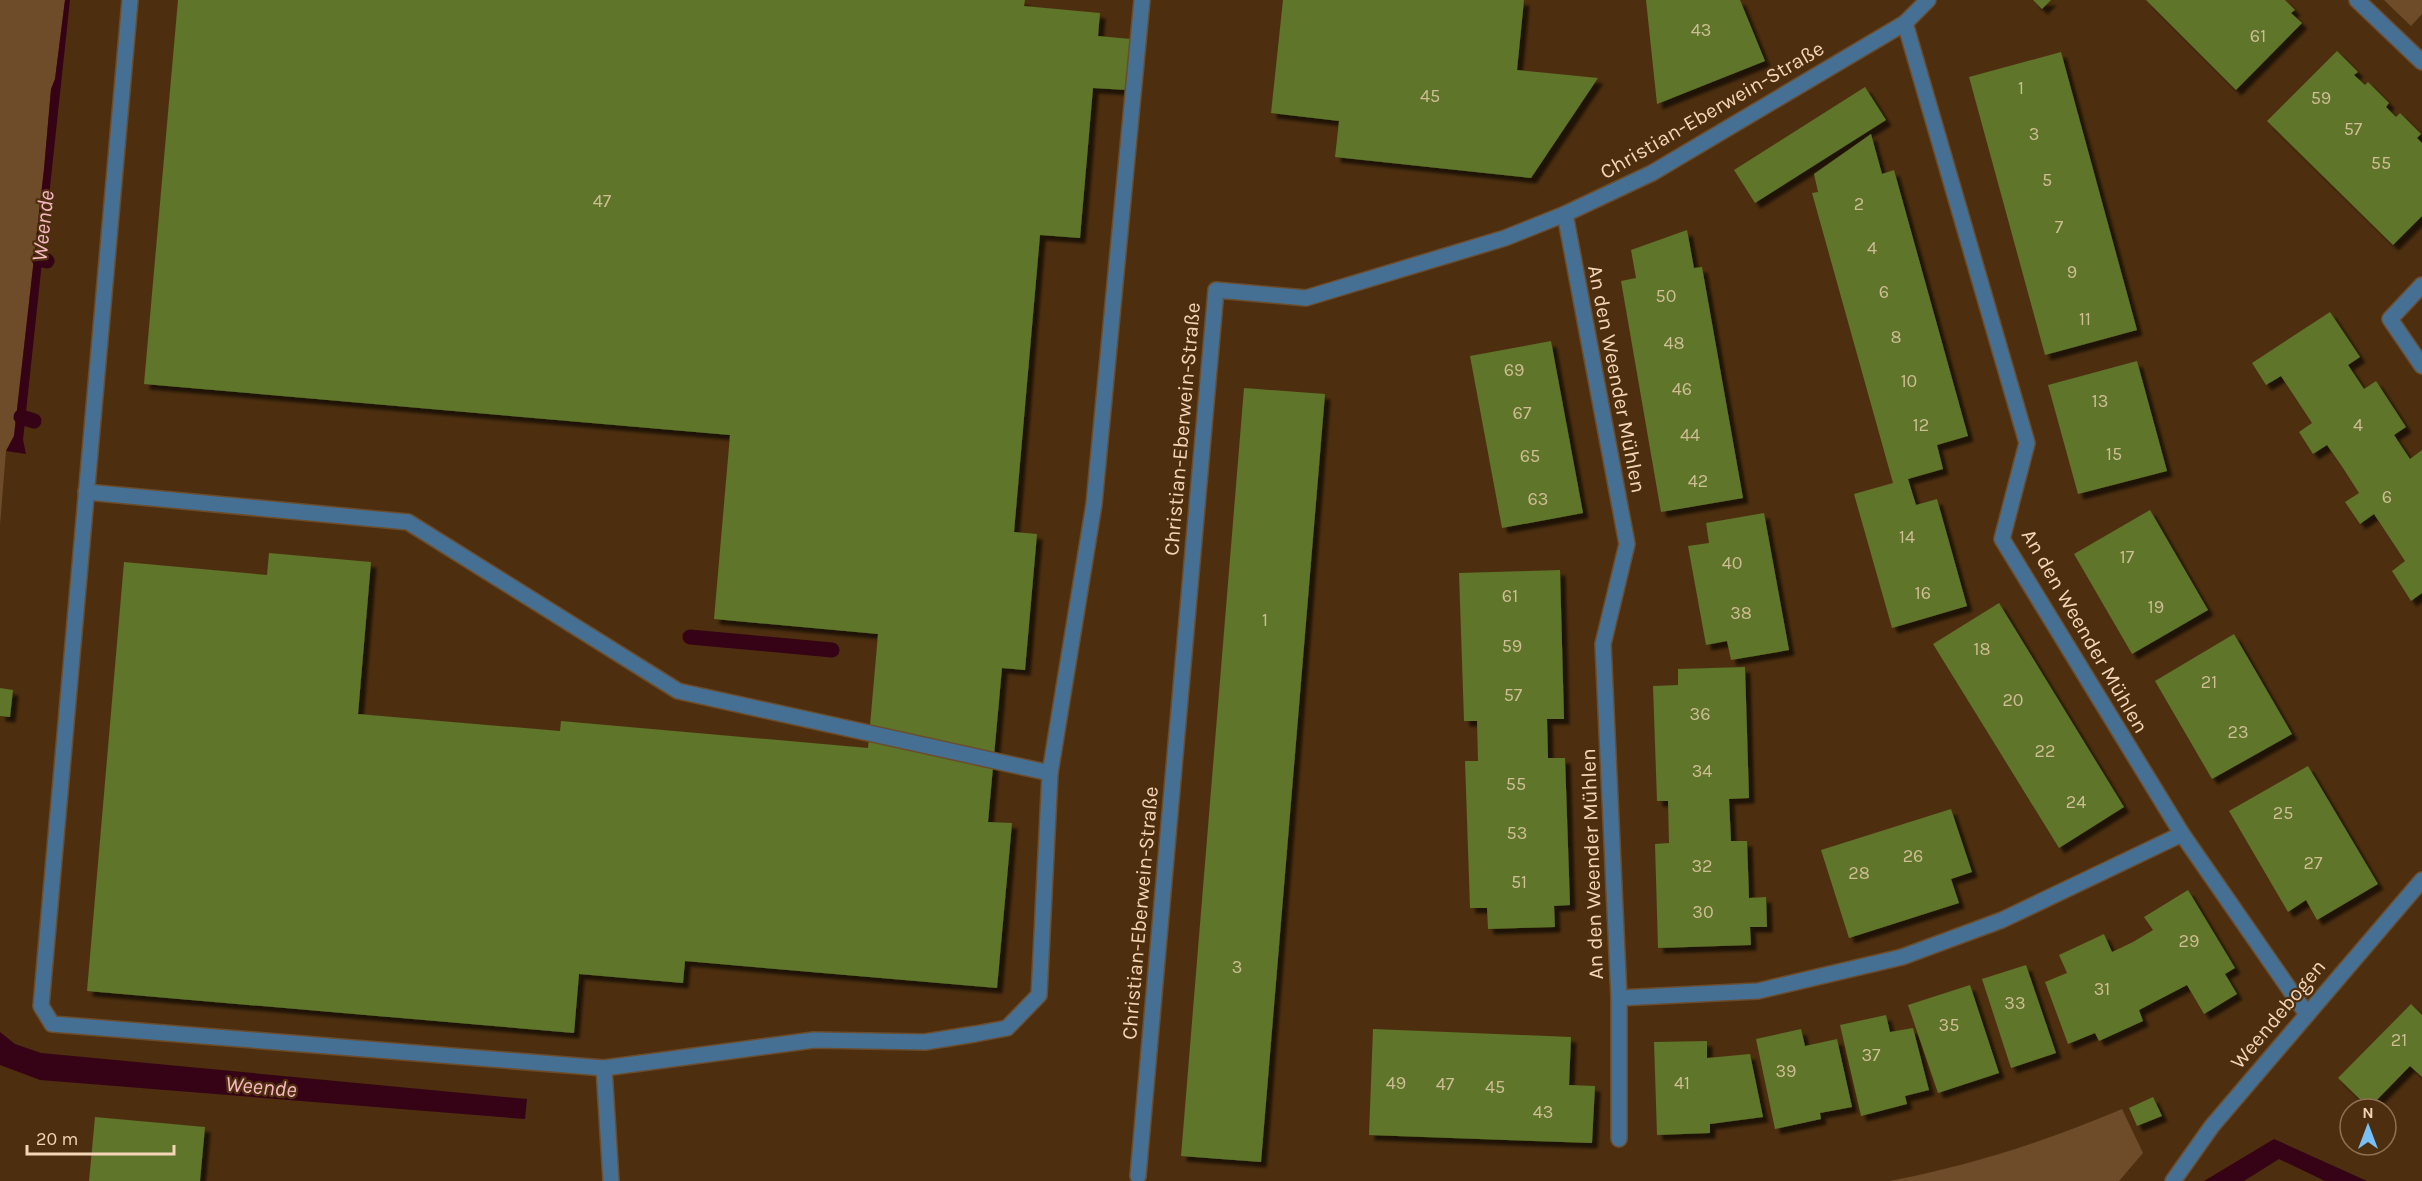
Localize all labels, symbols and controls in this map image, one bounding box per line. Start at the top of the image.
house number: 43 [1691,19,1711,41]
house number: 61 [2250,25,2266,47]
street label: Christian-Eberwein-Straße [1596,36,1828,184]
house number: 1 [2018,77,2024,99]
house number: 45 [1420,85,1440,107]
house number: 59 [2311,87,2331,109]
house number: 57 [2344,118,2363,140]
house number: 3 [2029,123,2039,145]
house number: 55 [2371,152,2391,174]
house number: 5 [2042,169,2052,191]
water label: Weende [26,189,60,263]
house number: 47 [593,190,612,212]
house number: 2 [1854,193,1864,215]
house number: 7 [2055,216,2064,238]
house number: 4 [1867,237,1877,259]
house number: 9 [2067,261,2077,283]
street label: An den Weender Mühlen [1583,263,1651,495]
house number: 6 [1879,281,1889,303]
house number: 50 [1656,285,1676,307]
street label: Christian-Eberwein-Straße [1159,301,1205,557]
house number: 11 [2079,308,2091,330]
house number: 8 [1890,326,1902,348]
house number: 48 [1663,332,1685,354]
house number: 69 [1504,359,1524,381]
house number: 10 [1901,370,1917,392]
house number: 46 [1672,378,1692,400]
house number: 13 [2092,390,2108,412]
house number: 67 [1513,402,1532,424]
house number: 12 [1913,414,1929,436]
house number: 4 [2353,414,2363,436]
house number: 44 [1680,424,1700,446]
house number: 15 [2106,443,2122,465]
house number: 65 [1520,445,1540,467]
house number: 42 [1688,470,1708,492]
house number: 6 [2382,486,2392,508]
house number: 63 [1528,488,1548,510]
street label: An den Weender Mühlen [2017,525,2153,737]
house number: 14 [1899,526,1915,548]
house number: 17 [2120,546,2135,568]
house number: 40 [1722,552,1742,574]
house number: 16 [1915,582,1931,604]
house number: 61 [1502,585,1518,607]
house number: 19 [2148,596,2164,618]
house number: 38 [1730,602,1752,624]
house number: 1 [1262,609,1268,631]
house number: 59 [1502,635,1522,657]
house number: 18 [1973,638,1991,660]
house number: 21 [2201,671,2217,693]
house number: 57 [1504,684,1523,706]
house number: 20 [2002,689,2024,711]
house number: 36 [1690,703,1710,725]
house number: 23 [2227,721,2249,743]
house number: 22 [2035,740,2055,762]
street label: An den Weender Mühlen [1576,748,1608,980]
house number: 34 [1692,760,1712,782]
house number: 55 [1506,773,1526,795]
street label: Christian-Eberwein-Straße [1117,785,1163,1041]
house number: 24 [2066,791,2086,813]
house number: 25 [2273,802,2293,824]
house number: 53 [1507,822,1527,844]
house number: 26 [1903,845,1923,867]
house number: 27 [2304,852,2323,874]
house number: 32 [1691,855,1713,877]
house number: 28 [1848,862,1870,884]
house number: 51 [1511,871,1527,893]
house number: 30 [1692,901,1714,923]
house number: 29 [2179,930,2199,952]
street label: Weendebogen [2225,955,2331,1073]
house number: 3 [1232,956,1242,978]
house number: 31 [2094,978,2110,1000]
house number: 33 [2004,992,2026,1014]
house number: 35 [1939,1014,1959,1036]
house number: 21 [2391,1029,2407,1051]
house number: 37 [1861,1044,1881,1066]
house number: 39 [1775,1060,1797,1082]
water label: Weende [224,1071,298,1103]
house number: 49 [1386,1072,1406,1094]
house number: 41 [1674,1072,1690,1094]
house number: 47 [1436,1073,1455,1095]
house number: 45 [1485,1076,1505,1098]
north arrow [2338,1097,2398,1157]
house number: 43 [1533,1101,1553,1123]
text: N [2362,1103,2374,1122]
scale bar [27,1118,174,1156]
text: 20 m [36,1128,78,1150]

